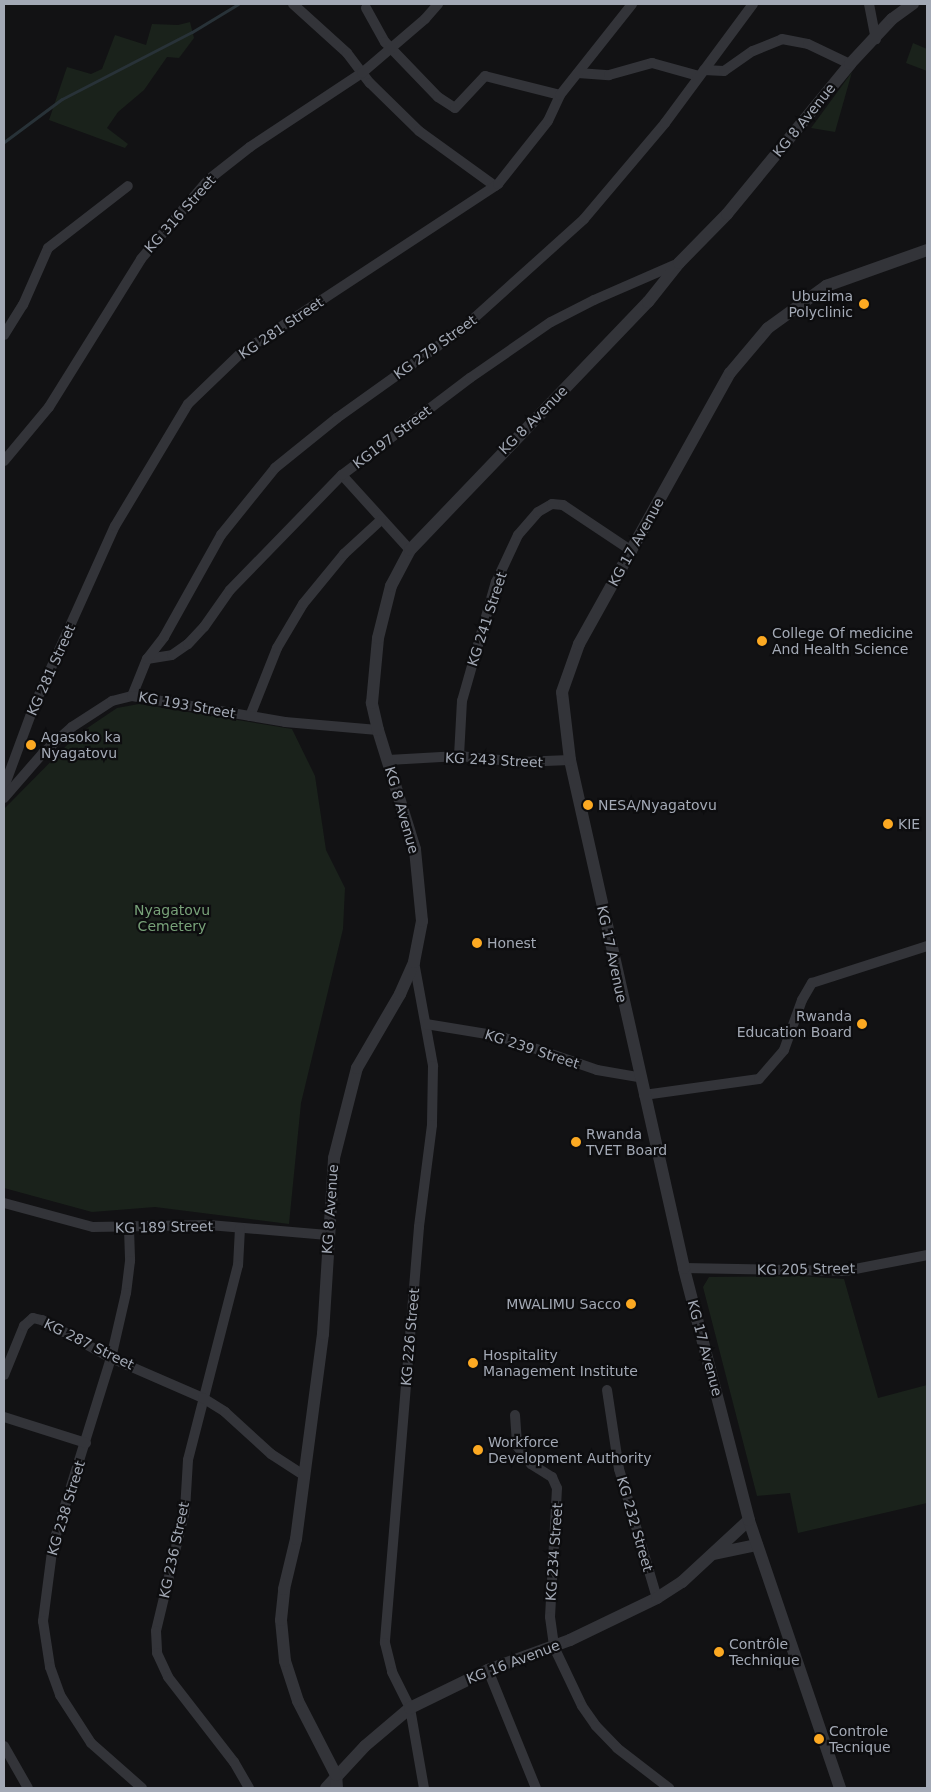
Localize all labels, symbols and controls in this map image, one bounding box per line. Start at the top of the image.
street label: KG 8 Avenue [769,80,839,160]
street label: KG 316 Street [141,172,219,256]
place label: Ubuzima Polyclinic [788,288,853,321]
street label: KG 281 Street [236,294,326,362]
marker: Ubuzima Polyclinic [857,297,871,311]
street label: KG 279 Street [390,311,480,383]
street label: KG 8 Avenue [495,382,571,458]
street label: KG197 Street [350,402,434,472]
street label: KG 17 Avenue [605,495,667,589]
street label: KG 241 Street [464,570,510,668]
street label: KG 281 Street [23,622,79,718]
place label: College Of medicine And Health Science [772,625,913,658]
marker: College Of medicine And Health Science [756,635,768,647]
street label: KG 193 Street [137,688,237,722]
place label: Agasoko ka Nyagatovu [41,729,121,762]
marker: Agasoko ka Nyagatovu [25,739,37,751]
street label: KG 243 Street [445,749,543,771]
street label: KG 8 Avenue [382,764,422,856]
place label: NESA/Nyagatovu [598,797,717,813]
marker: NESA/Nyagatovu [582,799,594,811]
place label: KIE [898,816,920,832]
marker: KIE [882,818,894,830]
park label: Nyagatovu Cemetery [134,902,210,934]
street label: KG 17 Avenue [594,904,630,1004]
place label: Honest [487,935,536,951]
marker: Honest [471,937,483,949]
place label: Rwanda Education Board [737,1008,852,1040]
marker: Rwanda Education Board [856,1018,868,1030]
street label: KG 239 Street [483,1026,581,1072]
place label: Rwanda TVET Board [586,1126,667,1158]
marker: Rwanda TVET Board [570,1136,582,1148]
street label: KG 8 Avenue [318,1164,342,1254]
street label: KG 189 Street [115,1218,213,1236]
street label: KG 205 Street [757,1260,855,1278]
street label: KG 226 Street [397,1287,423,1387]
place label: MWALIMU Sacco [506,1296,621,1312]
marker: MWALIMU Sacco [625,1298,637,1310]
street label: KG 17 Avenue [684,1298,726,1398]
street label: KG 287 Street [41,1315,137,1373]
place label: Hospitality Management Institute [483,1347,638,1380]
marker: Hospitality Management Institute [467,1357,479,1369]
place label: Workforce Development Authority [488,1434,651,1466]
marker: Workforce Development Authority [472,1444,484,1456]
street label: KG 238 Street [44,1459,88,1557]
street label: KG 232 Street [613,1474,657,1574]
street label: KG 236 Street [156,1500,192,1600]
street label: KG 234 Street [542,1502,566,1602]
street label: KG 16 Avenue [464,1636,562,1688]
place label: Contrôle Technique [729,1636,799,1668]
marker: Contrôle Technique [713,1646,725,1658]
place label: Controle Tecnique [829,1723,891,1755]
marker: Controle Tecnique [813,1733,825,1745]

